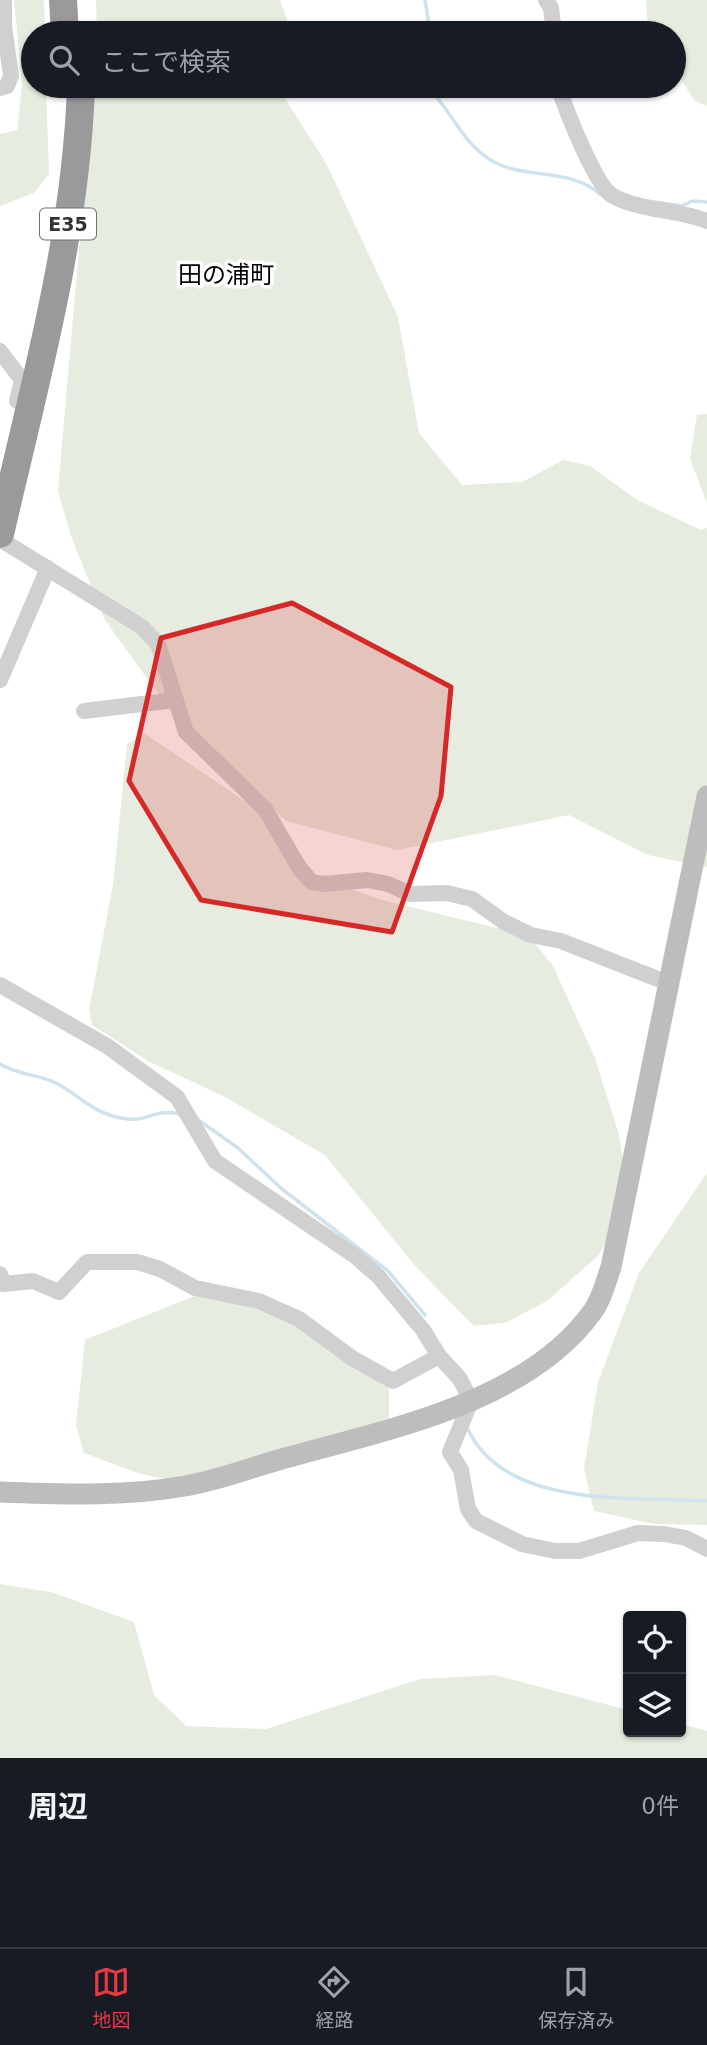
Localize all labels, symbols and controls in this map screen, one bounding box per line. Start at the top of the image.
search box [21,21,686,98]
icon: search [45,41,83,79]
text: ここで検索 [101,47,231,77]
road number: E35 [40,208,96,240]
district label: 田の浦町 [178,261,274,289]
map controls [623,1611,686,1737]
button: locate [623,1611,686,1674]
button: layers [623,1674,686,1737]
text: 周辺 [28,1789,88,1824]
text: 0件 [641,1793,679,1819]
tab: 地図 [92,1963,131,2032]
tab: 経路 [315,1963,354,2032]
tab: 保存済み [538,1963,615,2032]

